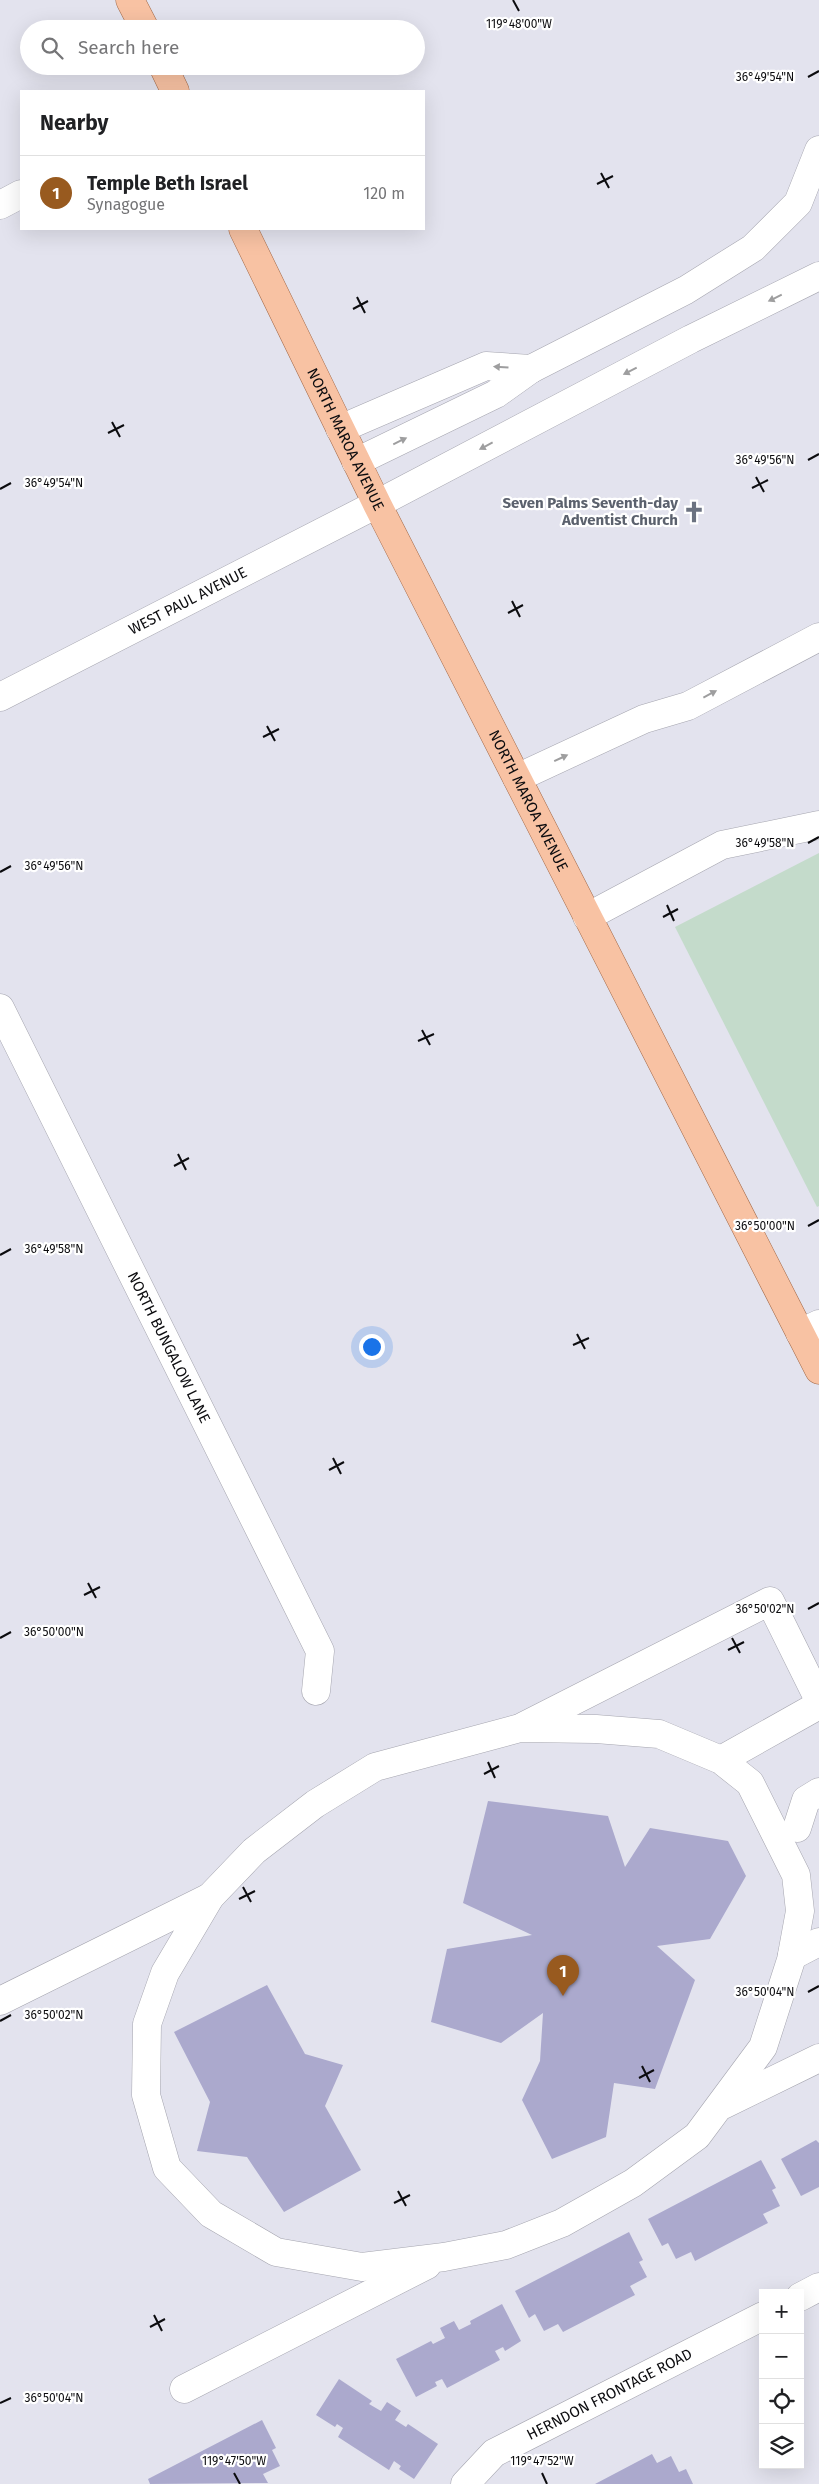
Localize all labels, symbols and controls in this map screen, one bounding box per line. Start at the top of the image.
text: 119°48'00"W [486,17,552,31]
search box [20,20,425,75]
icon: search [38,34,66,62]
text: Search here [78,36,179,59]
text: 36°49'54"N [736,70,794,84]
text: Nearby [40,110,108,136]
text: Temple Beth Israel [87,172,248,195]
text: 1 [52,184,60,203]
text: 120 m [363,184,405,203]
text: Synagogue [87,195,165,214]
one-way arrow [768,294,782,302]
one-way arrow [492,362,508,370]
street label: NORTH MAROA AVENUE [303,365,388,514]
one-way arrow [623,367,637,375]
one-way arrow [393,437,407,445]
one-way arrow [479,442,493,450]
text: 36°49'56"N [736,453,794,467]
text: 36°49'54"N [25,476,83,490]
place label: Seven Palms Seventh-day Adventist Church [502,494,678,529]
church icon: Seven Palms Seventh-day Adventist Church [681,499,707,525]
street label: WEST PAUL AVENUE [126,563,250,639]
one-way arrow [703,690,717,698]
street label: NORTH MAROA AVENUE [485,727,572,874]
one-way arrow [554,753,568,761]
text: 36°49'58"N [735,836,795,850]
text: 36°49'56"N [25,859,83,873]
text: 36°50'00"N [735,1219,795,1233]
text: 36°49'58"N [24,1242,84,1256]
street label: NORTH BUNGALOW LANE [124,1269,214,1426]
your location [359,1334,385,1360]
text: 36°50'02"N [735,1602,795,1616]
text: 36°50'00"N [24,1625,84,1639]
pin: 1 [547,1955,579,1996]
text: 36°50'04"N [735,1985,795,1999]
text: 36°50'02"N [24,2008,84,2022]
map controls [759,2289,804,2469]
button: + [759,2289,804,2334]
button: − [759,2334,804,2379]
street label: HERNDON FRONTAGE ROAD [524,2345,695,2444]
button: locate [759,2379,804,2424]
text: 36°50'04"N [24,2391,84,2405]
button: layers [759,2424,804,2469]
text: 119°47'50"W [202,2454,266,2468]
text: 119°47'52"W [510,2454,574,2468]

